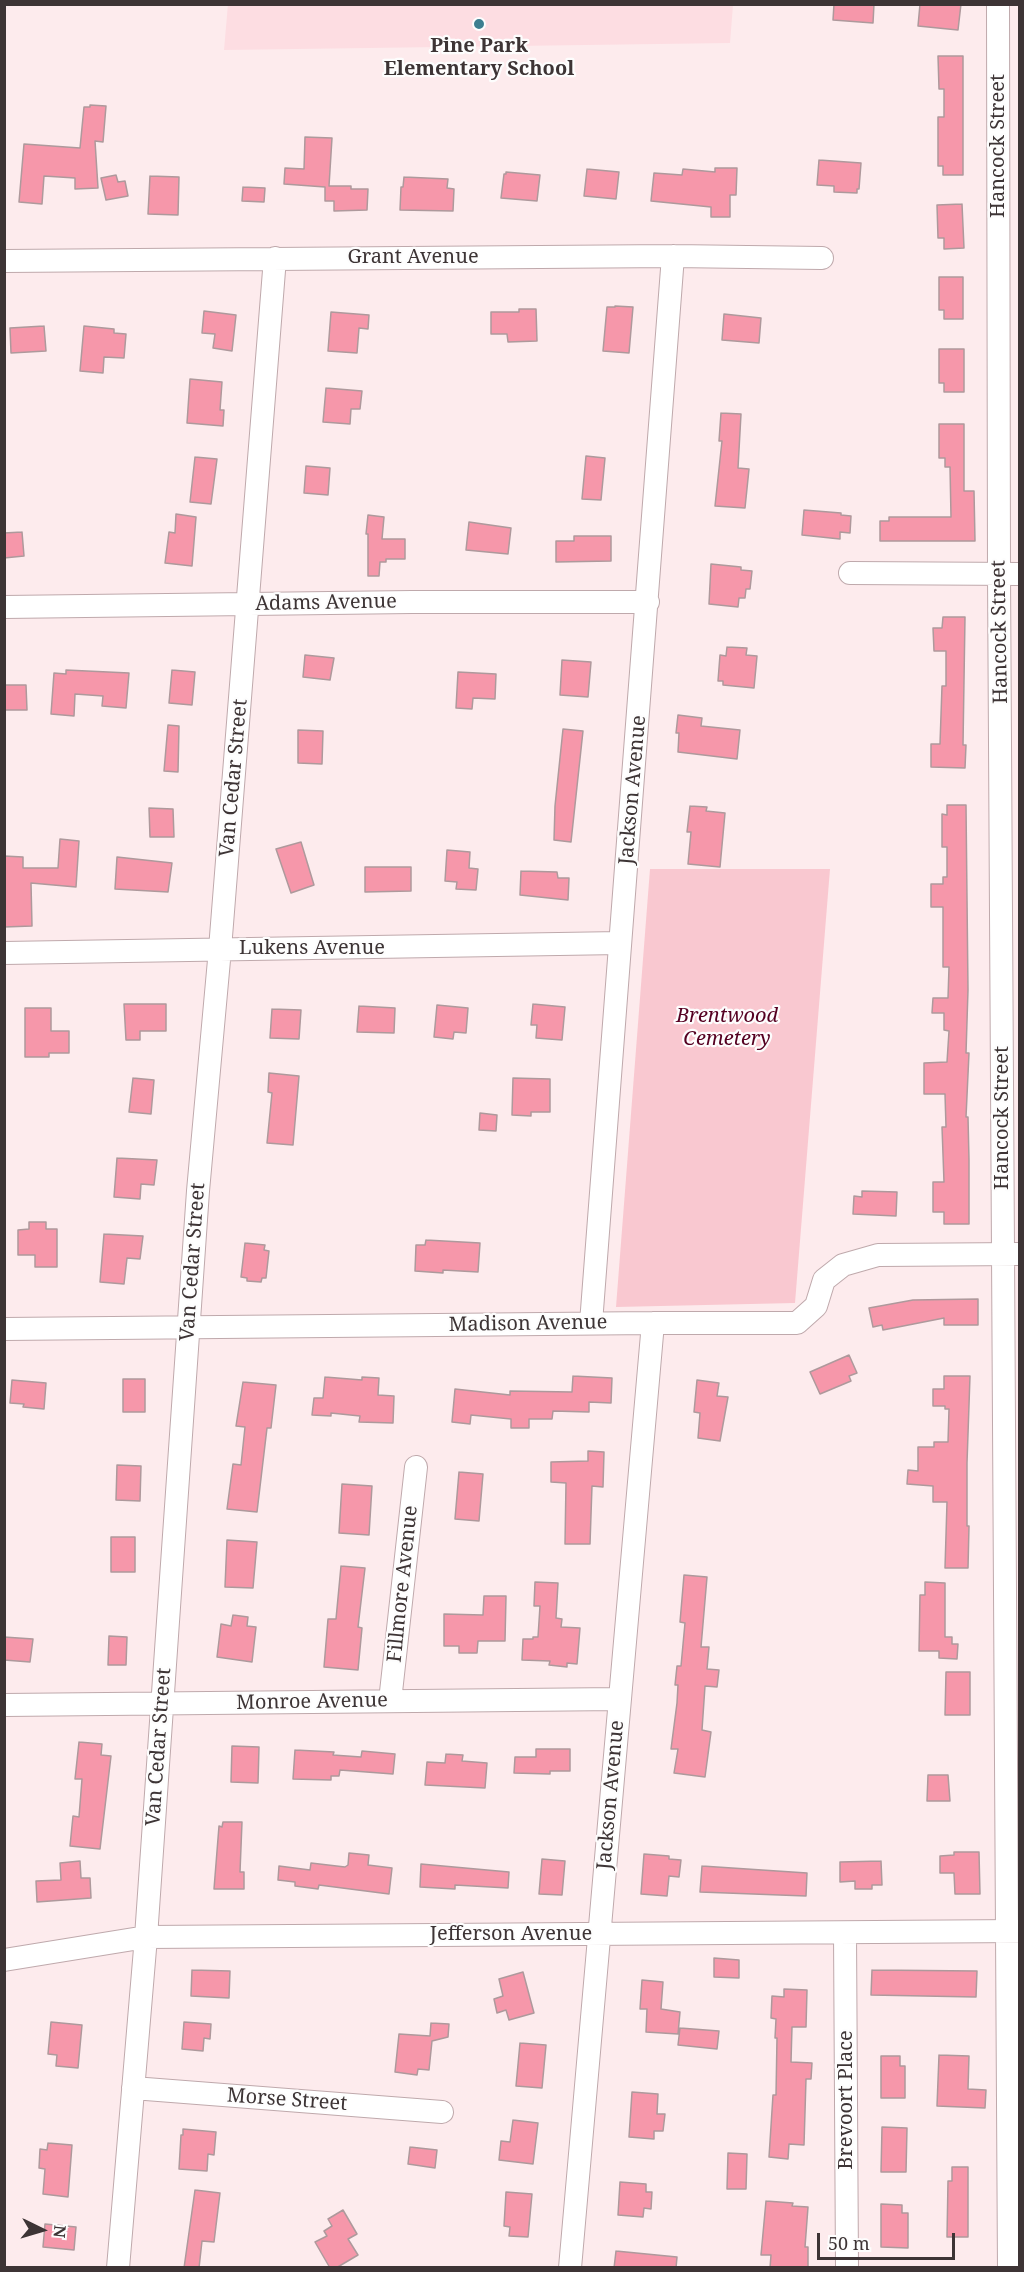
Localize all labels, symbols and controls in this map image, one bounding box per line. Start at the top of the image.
marker: Pine Park Elementary School [472,17,486,31]
place label: Pine Park Elementary School [384,34,574,81]
street label: Hancock Street [986,74,1010,218]
street label: Grant Avenue [347,245,479,269]
street label: Hancock Street [987,560,1013,704]
street label: Adams Avenue [255,590,397,616]
street label: Van Cedar Street [215,698,253,858]
street label: Jackson Avenue [615,714,651,866]
street label: Lukens Avenue [239,936,385,960]
park label: Brentwood Cemetery [676,1004,778,1051]
street label: Hancock Street [990,1046,1014,1190]
street label: Van Cedar Street [175,1182,211,1342]
street label: Madison Avenue [448,1311,608,1337]
street label: Fillmore Avenue [383,1504,423,1664]
street label: Van Cedar Street [141,1667,177,1827]
street label: Monroe Avenue [236,1689,388,1715]
street label: Jackson Avenue [593,1719,629,1871]
street label: Jefferson Avenue [430,1922,592,1946]
street label: Brevoort Place [834,2030,858,2170]
street label: Morse Street [226,2084,348,2116]
north arrow [12,2200,72,2260]
scale bar [820,2221,958,2259]
text: N [48,2224,71,2239]
text: 50 m [828,2231,870,2255]

